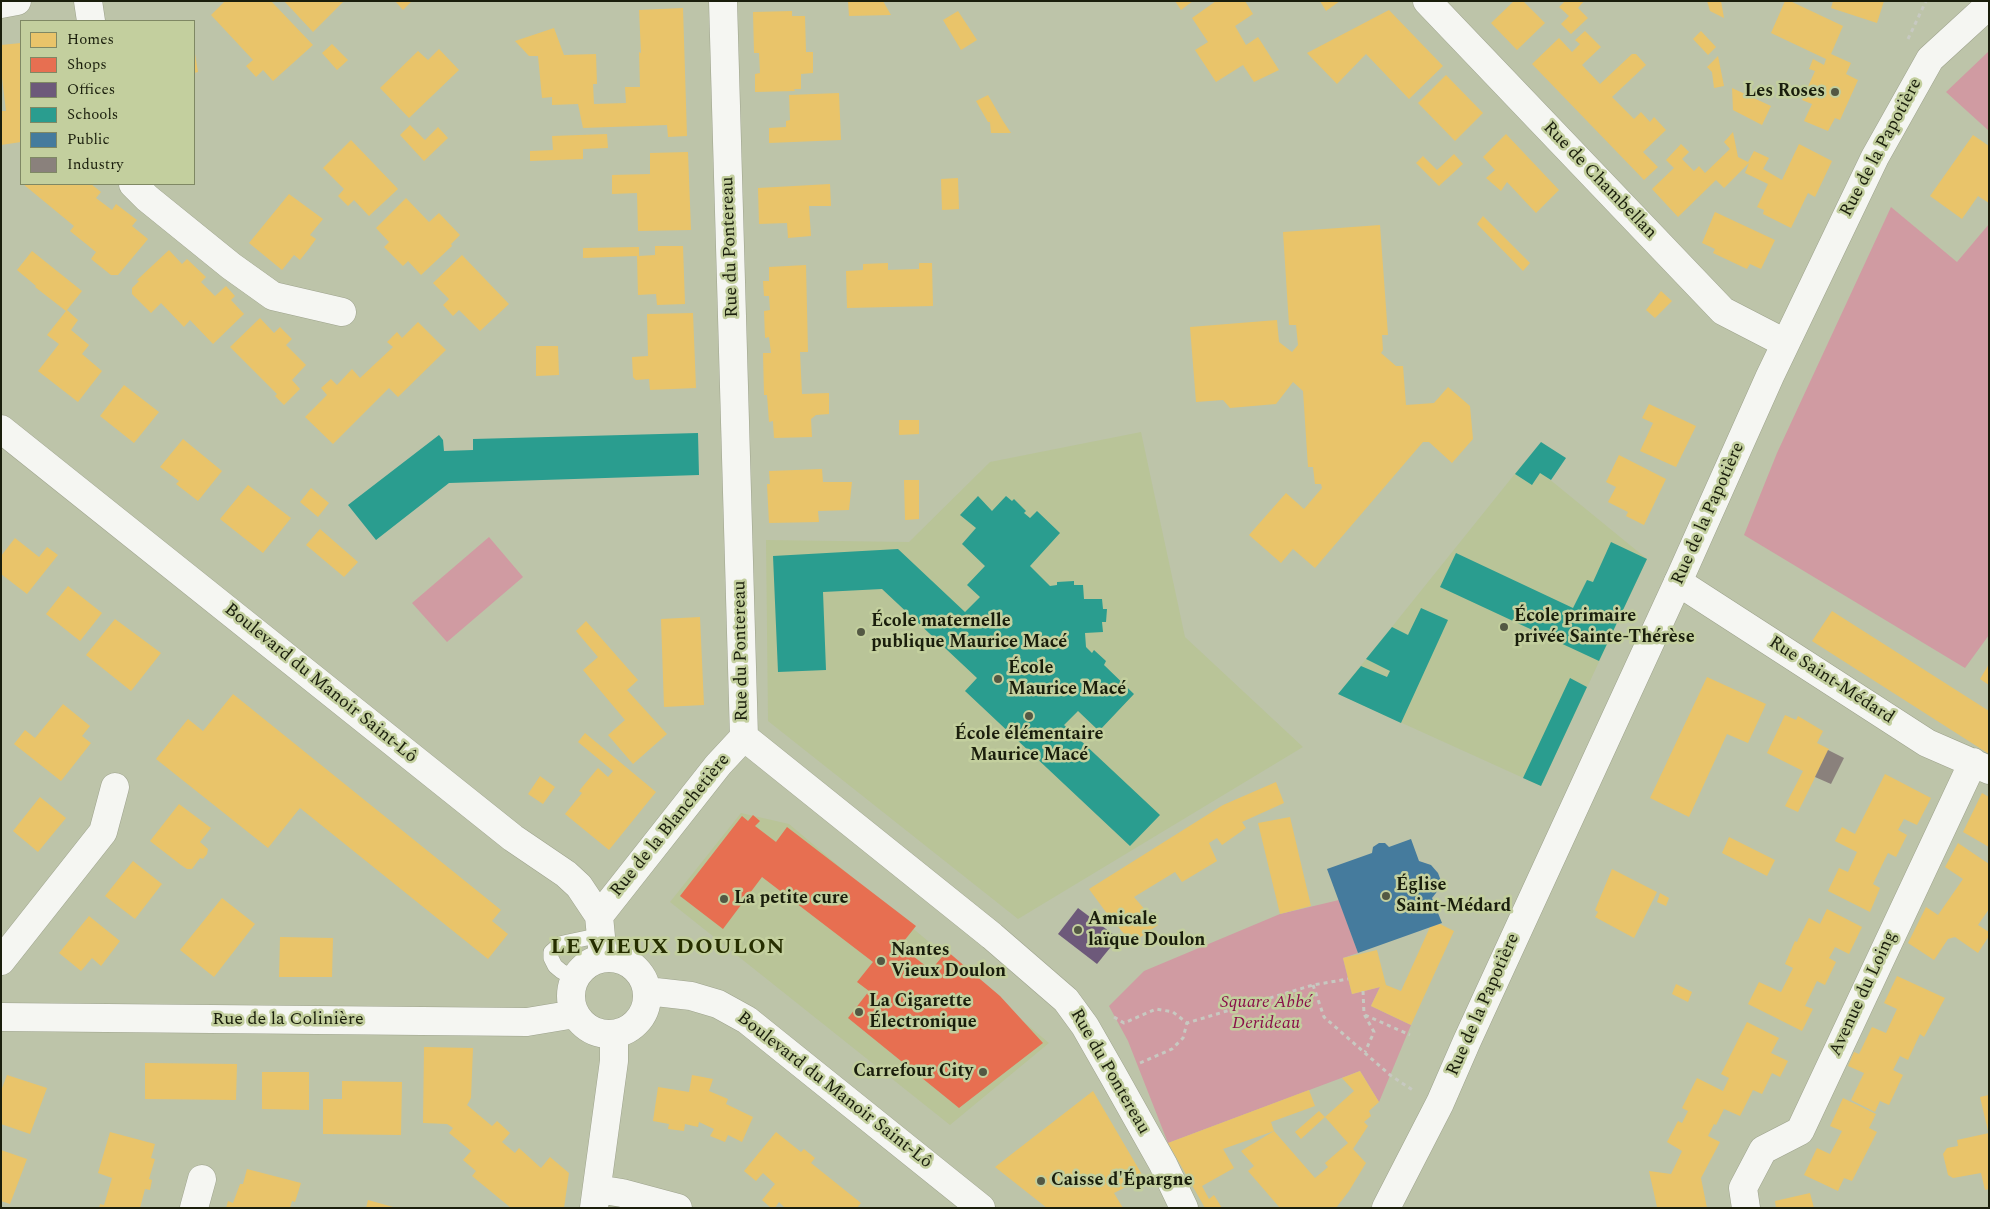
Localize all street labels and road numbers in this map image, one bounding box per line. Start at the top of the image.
street label: Rue de la Papotière [1836,75,1928,221]
street label: Rue de Chambellan [1537,118,1661,244]
street label: Rue du Pontereau [718,176,744,318]
street label: Rue de la Papotière [1668,439,1750,589]
street label: Rue du Pontereau [730,580,754,722]
street label: Boulevard du Manoir Saint-Lô [219,599,421,769]
street label: Rue Saint-Médard [1764,632,1898,730]
street label: Rue de la Blanchetière [607,750,735,902]
street label: Avenue du Loing [1826,928,1902,1060]
street label: Rue de la Papotière [1443,930,1525,1080]
street label: Rue du Pontereau [1064,1005,1154,1139]
street label: Boulevard du Manoir Saint-Lô [732,1008,936,1174]
street label: Rue de la Colinière [212,1009,364,1031]

